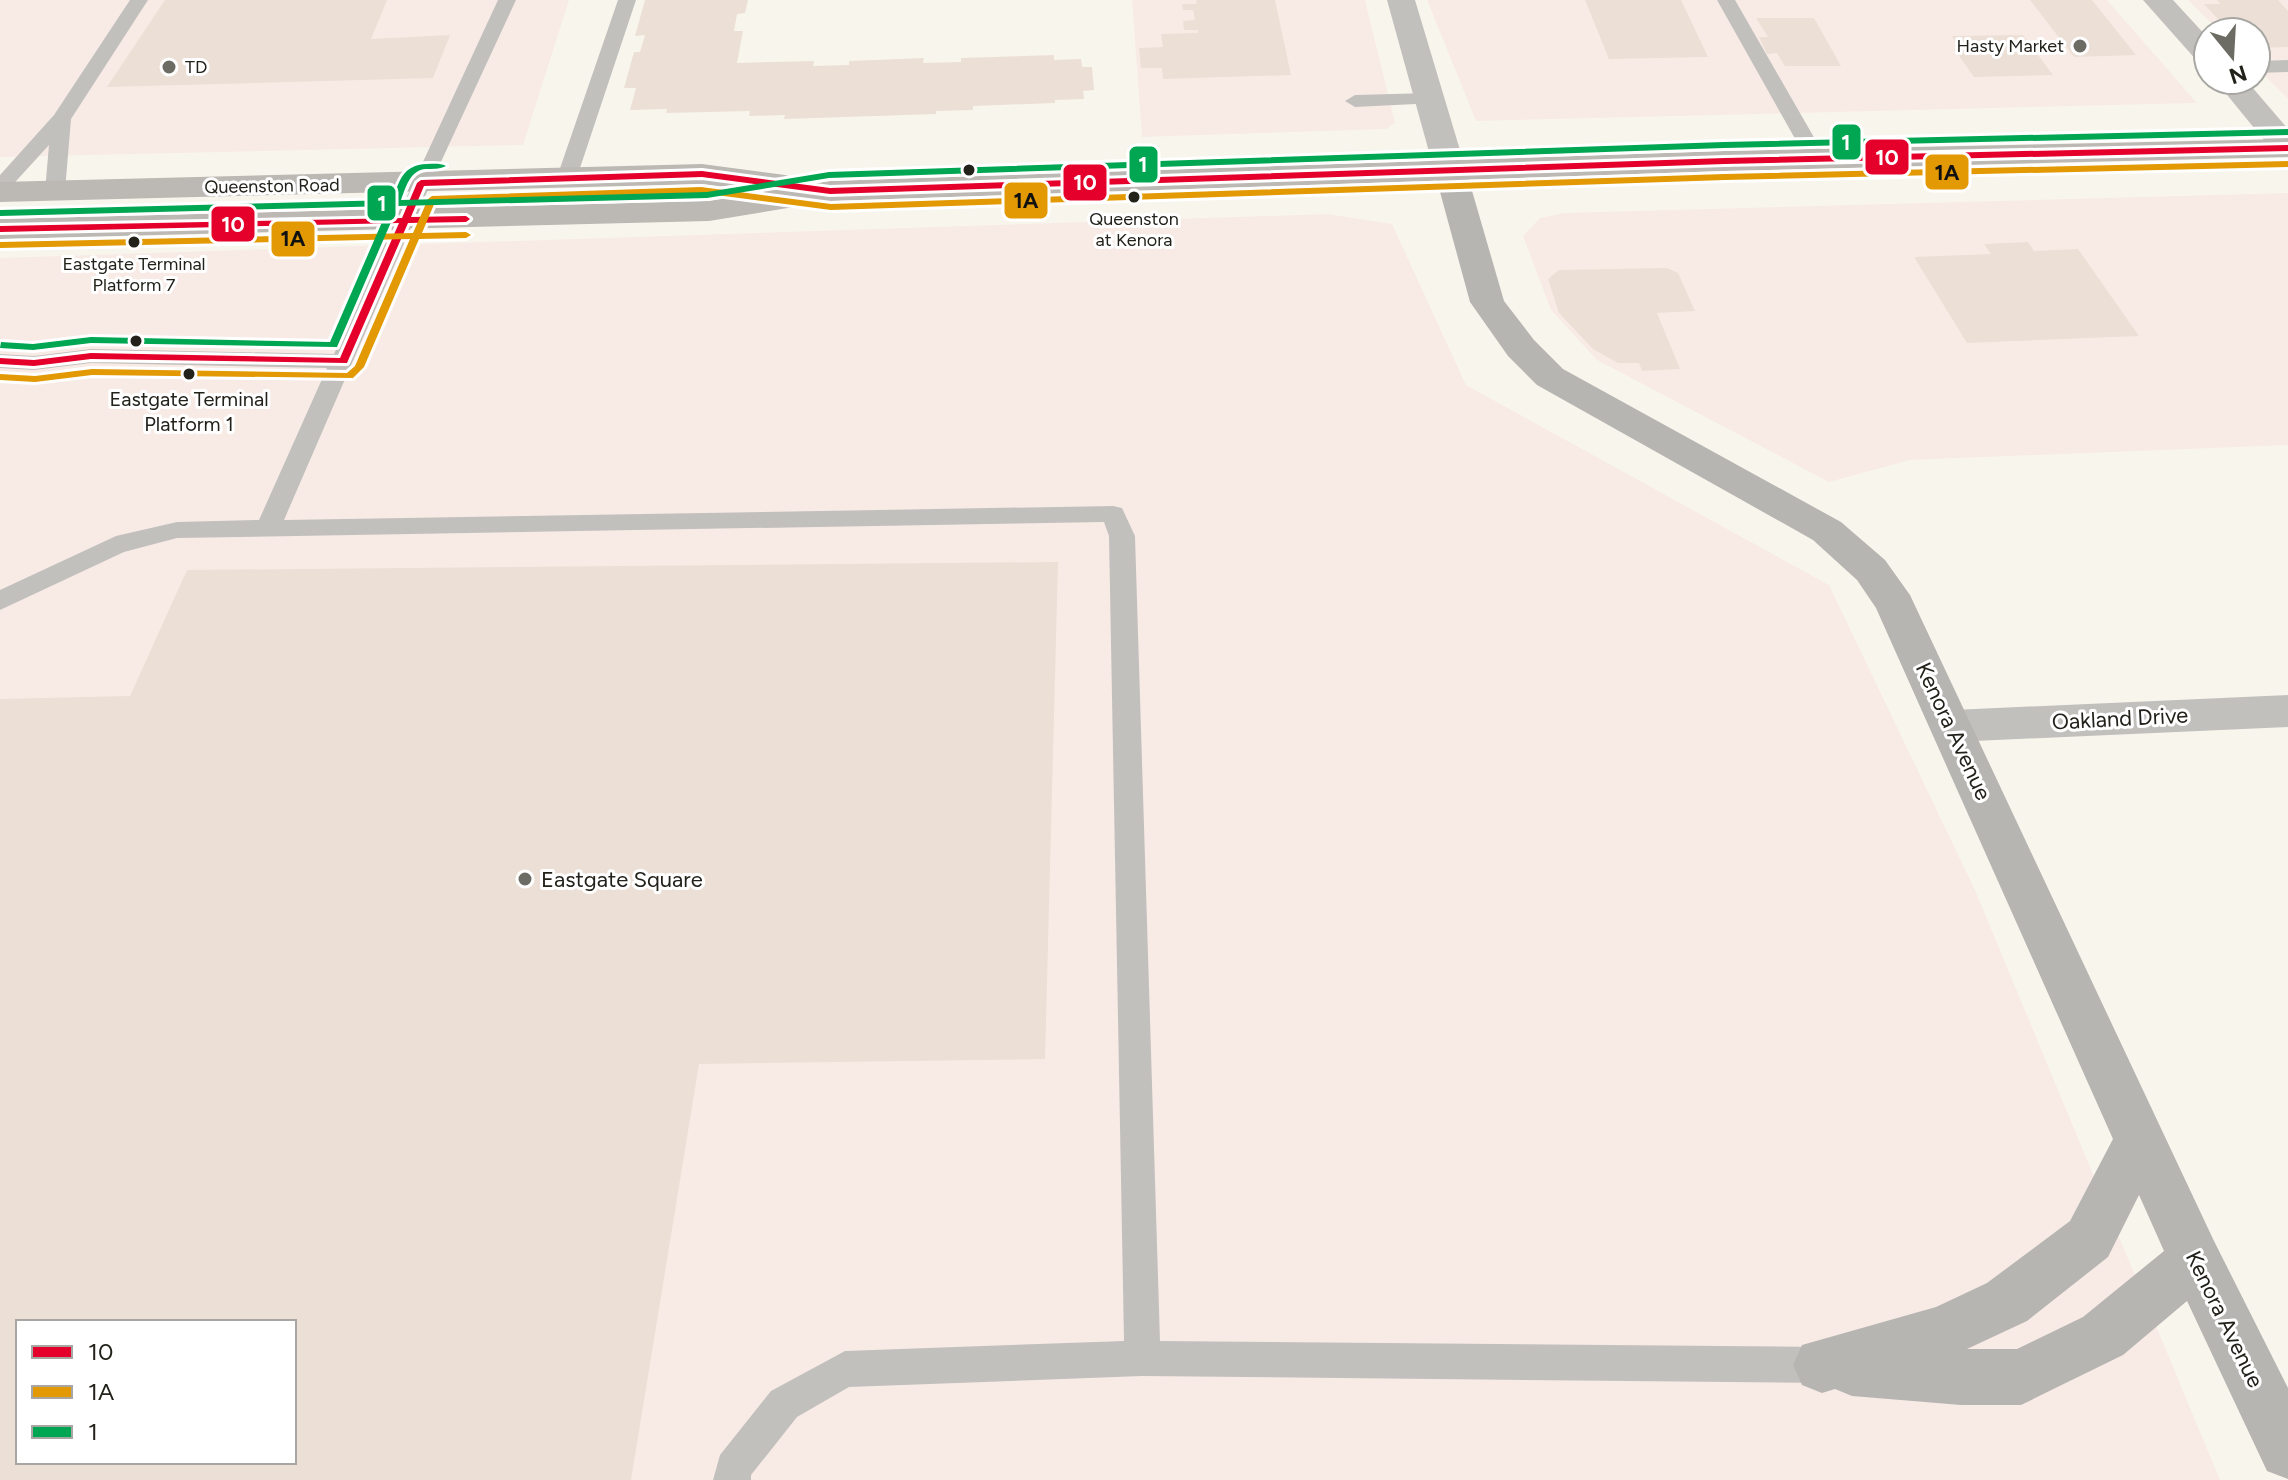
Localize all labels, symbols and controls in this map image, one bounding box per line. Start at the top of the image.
north arrow [2192,16,2272,96]
place label: Hasty Market [1957,35,2064,57]
marker: Hasty Market [2071,37,2089,55]
place label: TD [185,56,207,78]
marker: TD [160,58,178,76]
text: N [2226,59,2250,90]
line badge: 1 [1831,123,1862,161]
text: 1 [1841,129,1851,156]
line badge: 10 [1864,138,1910,176]
text: 10 [1875,144,1899,171]
line badge: 1 [1128,145,1159,184]
text: 1 [1138,151,1148,178]
line badge: 1A [1924,153,1970,191]
text: 1A [1935,159,1960,186]
unlabelled marker [961,162,977,178]
line badge: 10 [1062,163,1108,202]
text: 10 [1073,169,1097,196]
street label: Queenston Road [204,174,340,198]
line badge: 1A [1003,181,1049,220]
line badge: 1 [366,184,397,222]
text: 1A [1014,187,1039,214]
marker: Queenston at Kenora [1126,189,1142,205]
text: 1 [377,190,387,217]
line badge: 10 [210,205,256,243]
place label: Queenston at Kenora [1089,208,1179,251]
text: 10 [221,211,245,238]
line badge: 1A [270,220,316,258]
text: 1A [281,225,306,252]
marker: Eastgate Terminal Platform 7 [126,234,142,250]
place label: Eastgate Terminal Platform 7 [62,253,206,296]
unlabelled marker [128,333,144,349]
marker: Eastgate Terminal Platform 1 [181,366,197,382]
place label: Eastgate Terminal Platform 1 [109,387,269,436]
street label: Kenora Avenue [1910,658,1997,804]
street label: Oakland Drive [2051,701,2189,736]
place label: Eastgate Square [541,866,703,893]
marker: Eastgate Square [516,870,534,888]
street label: Kenora Avenue [2180,1246,2269,1392]
legend [16,1320,296,1464]
text: 10 [88,1337,113,1366]
text: 1A [88,1377,115,1406]
text: 1 [88,1417,98,1446]

